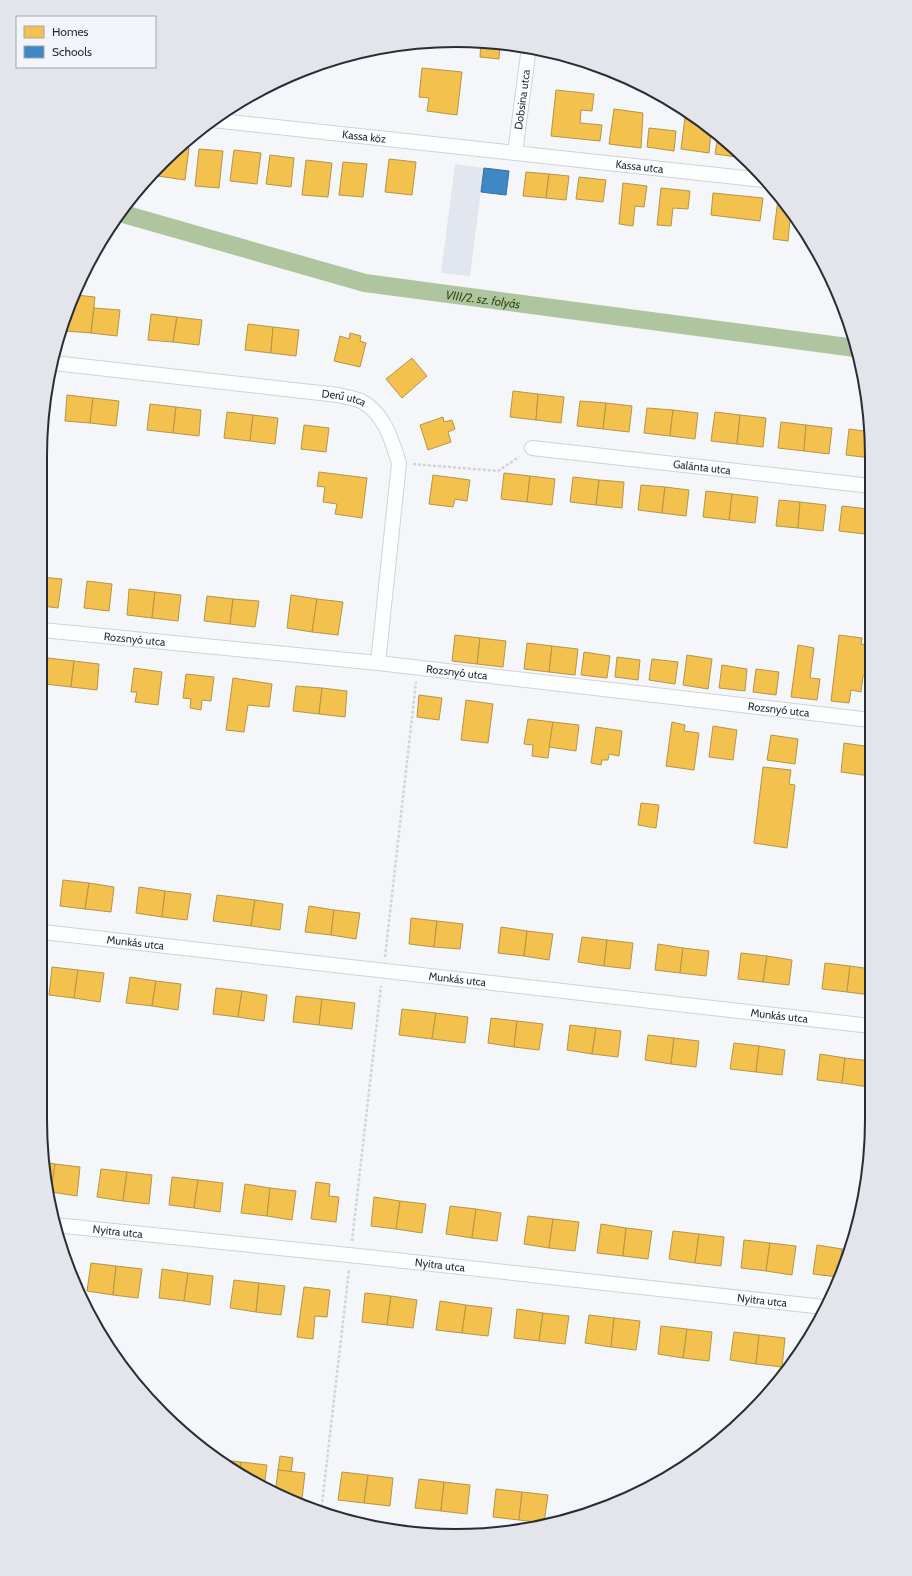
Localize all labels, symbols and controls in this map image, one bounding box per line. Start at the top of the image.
legend [16,16,156,68]
text: Homes [52,24,89,39]
text: Schools [52,44,92,59]
street label: Dobsina utca [511,68,533,130]
street label: Kassa köz [341,127,387,146]
street label: Kassa utca [615,157,665,176]
water label: VIII/2. sz. folyás [445,286,522,311]
street label: Derű utca [321,386,369,410]
street label: Galánta utca [672,457,732,477]
street label: Rozsnyó utca [103,629,167,649]
street label: Rozsnyó utca [425,662,489,683]
street label: Rozsnyó utca [747,699,811,720]
street label: Munkás utca [106,932,166,953]
street label: Munkás utca [428,969,487,989]
street label: Munkás utca [750,1005,809,1026]
street label: Nyitra utca [92,1222,144,1241]
street label: Nyitra utca [414,1255,466,1275]
street label: Nyitra utca [736,1291,788,1310]

